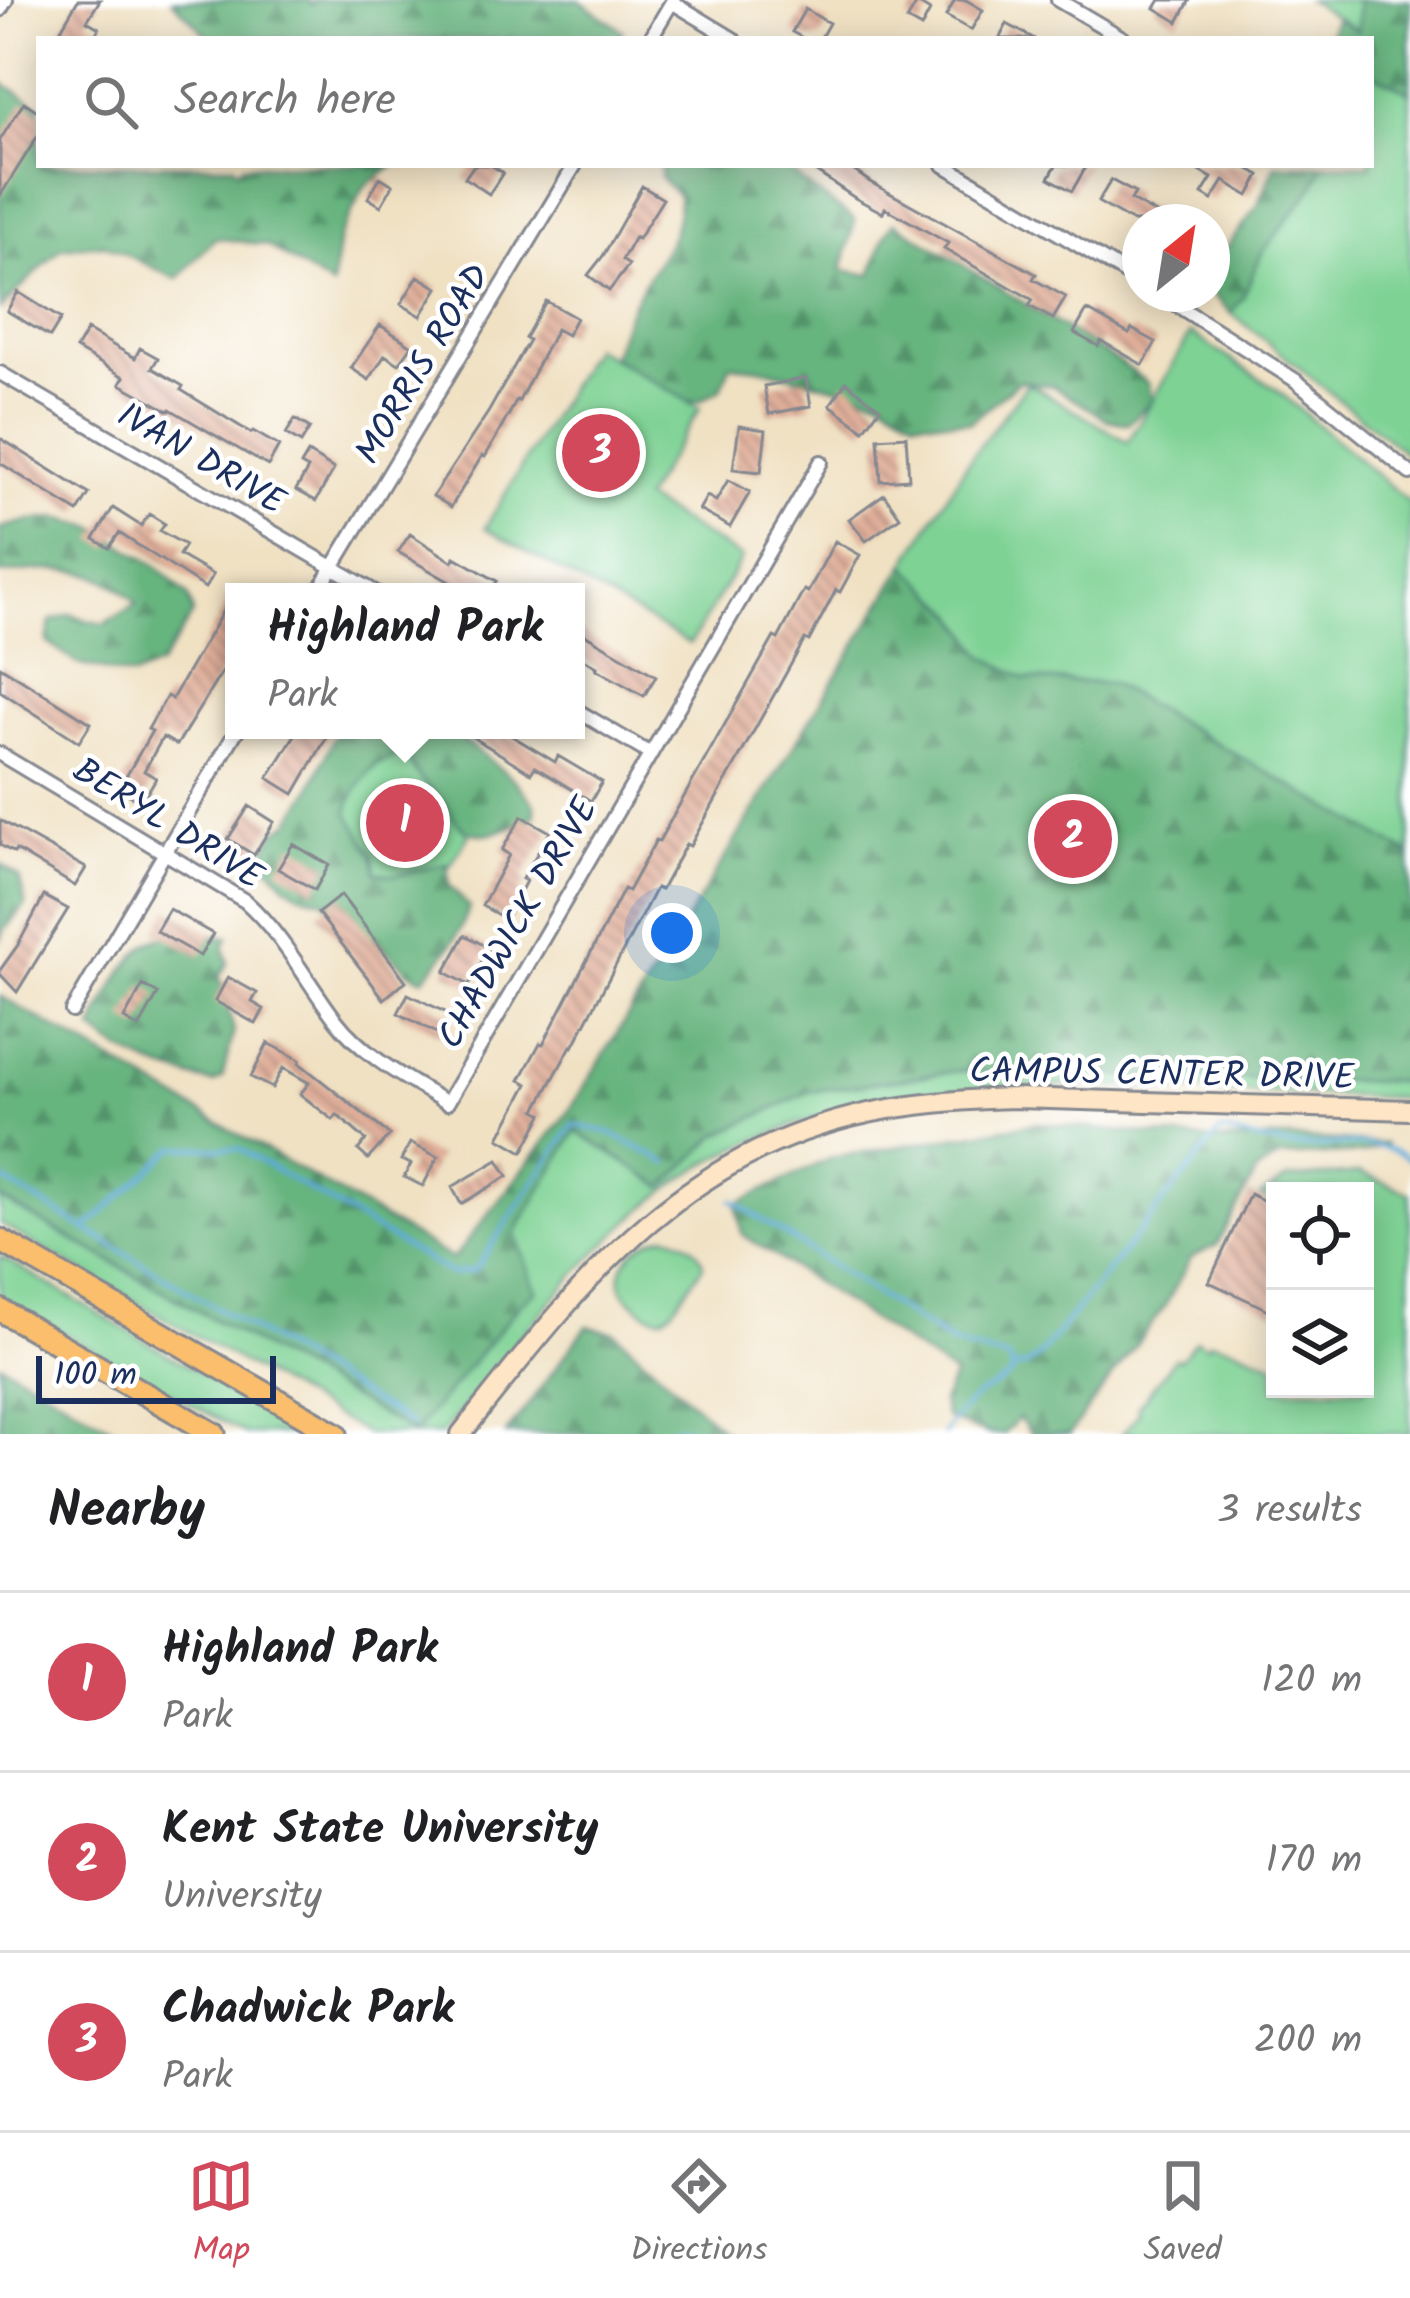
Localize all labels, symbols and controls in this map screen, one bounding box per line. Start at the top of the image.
search box [36,36,1374,168]
text: Search here [174,66,396,138]
icon: search [78,69,144,135]
north arrow [1122,204,1230,312]
street label: MORRIS ROAD [342,254,506,476]
street label: IVAN DRIVE [105,389,296,532]
pin: 3 [562,408,640,498]
popup [225,583,585,739]
text: Highland Park [267,594,543,666]
text: Park [267,666,338,728]
street label: BERYL DRIVE [61,744,274,907]
pin: 1 [366,778,444,868]
street label: CHADWICK DRIVE [424,786,615,1061]
pin: 2 [1034,794,1112,884]
your location [642,903,702,963]
street label: CAMPUS CENTER DRIVE [969,1044,1356,1107]
map controls [1266,1182,1374,1398]
button: locate [1266,1182,1374,1290]
button: layers [1266,1290,1374,1398]
scale bar [36,1350,276,1403]
text: 100 m [54,1350,137,1403]
text: Nearby [48,1472,205,1553]
text: 3 results [1217,1481,1362,1543]
text: Highland Park [162,1615,438,1687]
text: 1 [81,1651,93,1713]
text: 120 m [1261,1651,1362,1713]
text: Park [162,1687,233,1749]
text: Kent State University [162,1795,598,1867]
text: 2 [76,1831,98,1893]
text: 170 m [1266,1831,1362,1893]
text: University [162,1867,322,1929]
text: Chadwick Park [162,1975,454,2047]
text: 3 [76,2011,98,2073]
text: 200 m [1254,2011,1362,2073]
text: Park [162,2047,233,2109]
tab: Map [188,2153,254,2278]
tab: Directions [630,2153,767,2278]
tab: Saved [1144,2153,1222,2278]

